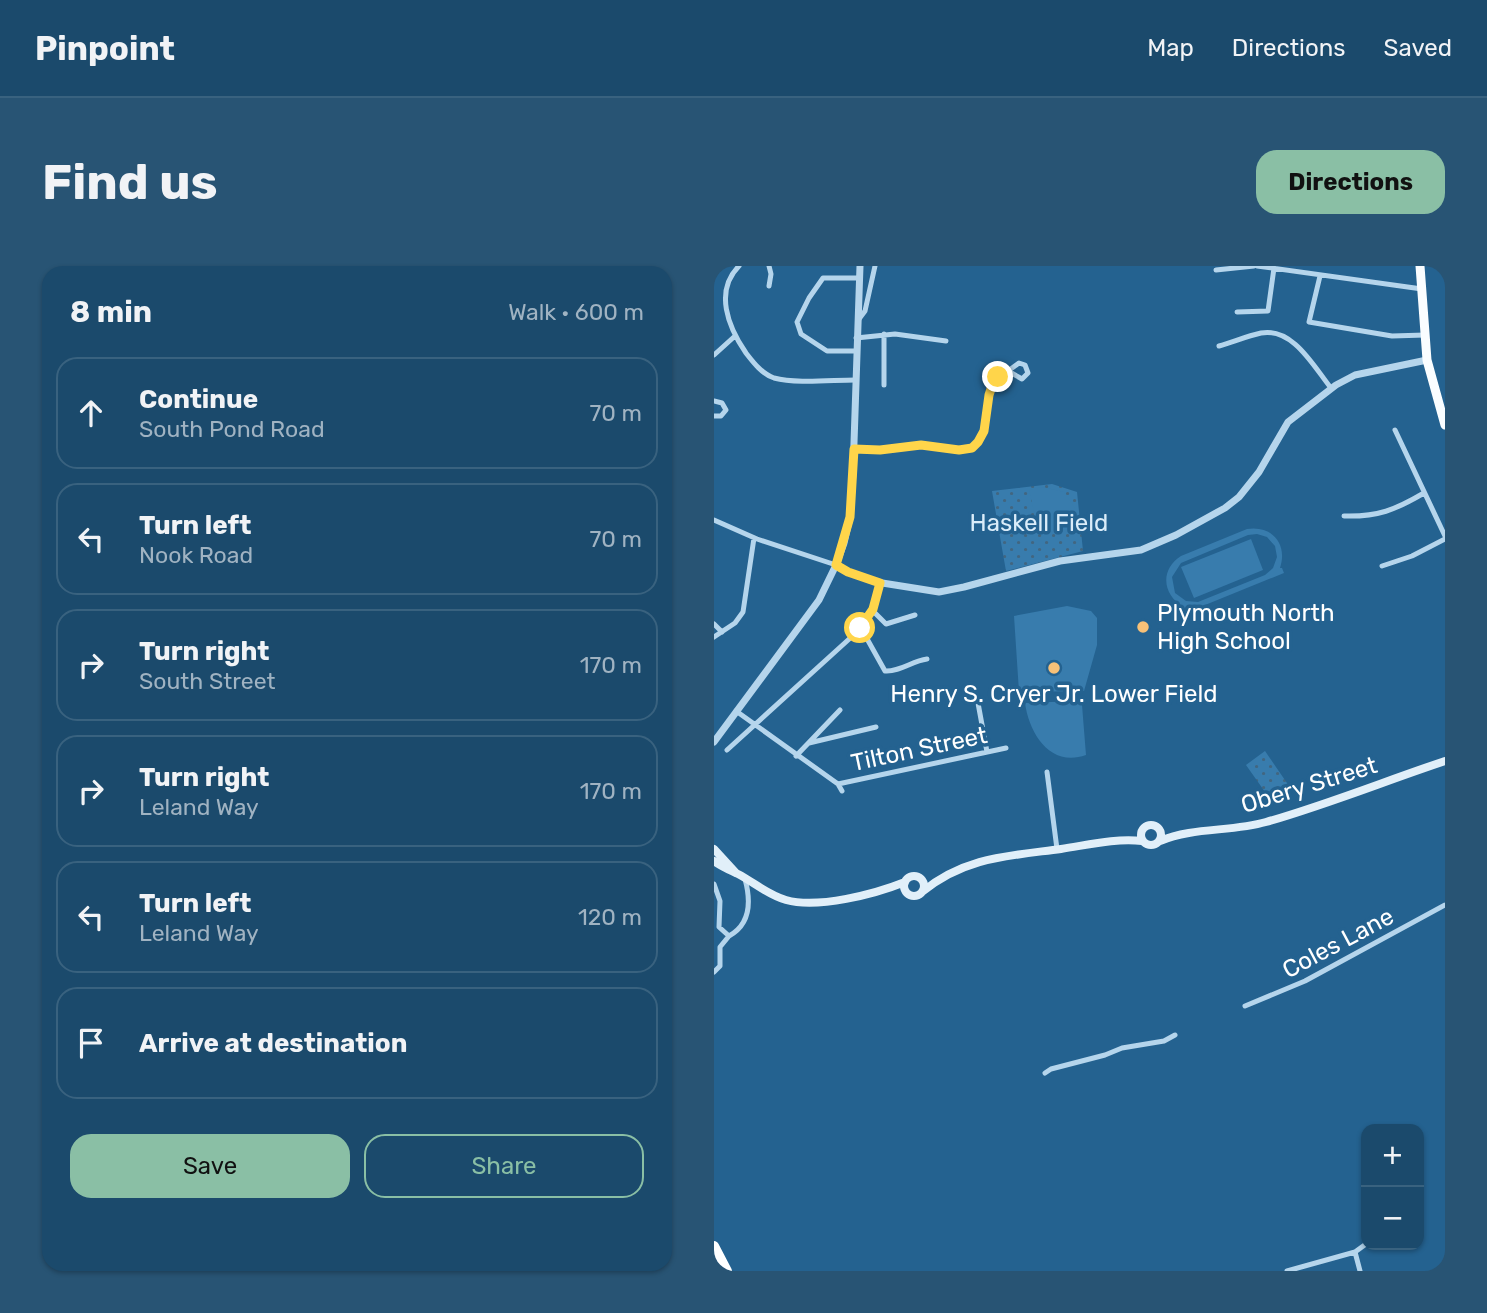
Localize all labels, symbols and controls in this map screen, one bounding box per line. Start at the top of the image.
text: Pinpoint [35,29,175,68]
text: Map [1147,34,1194,62]
text: Directions [1232,34,1345,62]
text: Saved [1383,34,1452,62]
button: Directions [1256,150,1445,214]
text: Find us [42,153,218,211]
text: 8 min [70,294,152,330]
text: Walk · 600 m [508,298,644,326]
route end [982,361,1013,392]
text: Continue [139,384,258,415]
icon: ahead [72,394,110,432]
text: 70 m [590,399,642,427]
text: South Pond Road [139,415,325,443]
park label: Haskell Field [970,509,1108,537]
text: Turn left [139,510,251,541]
icon: left [72,520,110,558]
text: 70 m [590,525,642,553]
text: Nook Road [139,541,253,569]
place label: Plymouth North High School [1157,599,1335,655]
route start [844,612,875,643]
marker: Plymouth North High School [1135,619,1151,635]
text: Turn right [139,636,269,667]
icon: right [72,646,110,684]
text: 170 m [580,651,642,679]
marker: Henry S. Cryer Jr. Lower Field [1046,660,1062,676]
text: South Street [139,667,275,695]
place label: Henry S. Cryer Jr. Lower Field [890,680,1218,708]
street label: Tilton Street [848,721,990,777]
street label: Obery Street [1238,751,1380,819]
text: Turn right [139,762,269,793]
icon: right [72,772,110,810]
text: 170 m [580,777,642,805]
text: Leland Way [139,793,259,821]
text: Turn left [139,888,251,919]
icon: left [72,898,110,936]
street label: Coles Lane [1278,902,1398,984]
text: 120 m [578,903,642,931]
text: Leland Way [139,919,259,947]
icon: arrive [72,1024,110,1062]
text: Arrive at destination [139,1028,407,1059]
map controls [1361,1124,1424,1250]
button: + [1361,1124,1424,1187]
button: Save [70,1134,350,1198]
button: Share [364,1134,644,1198]
button: − [1361,1187,1424,1250]

